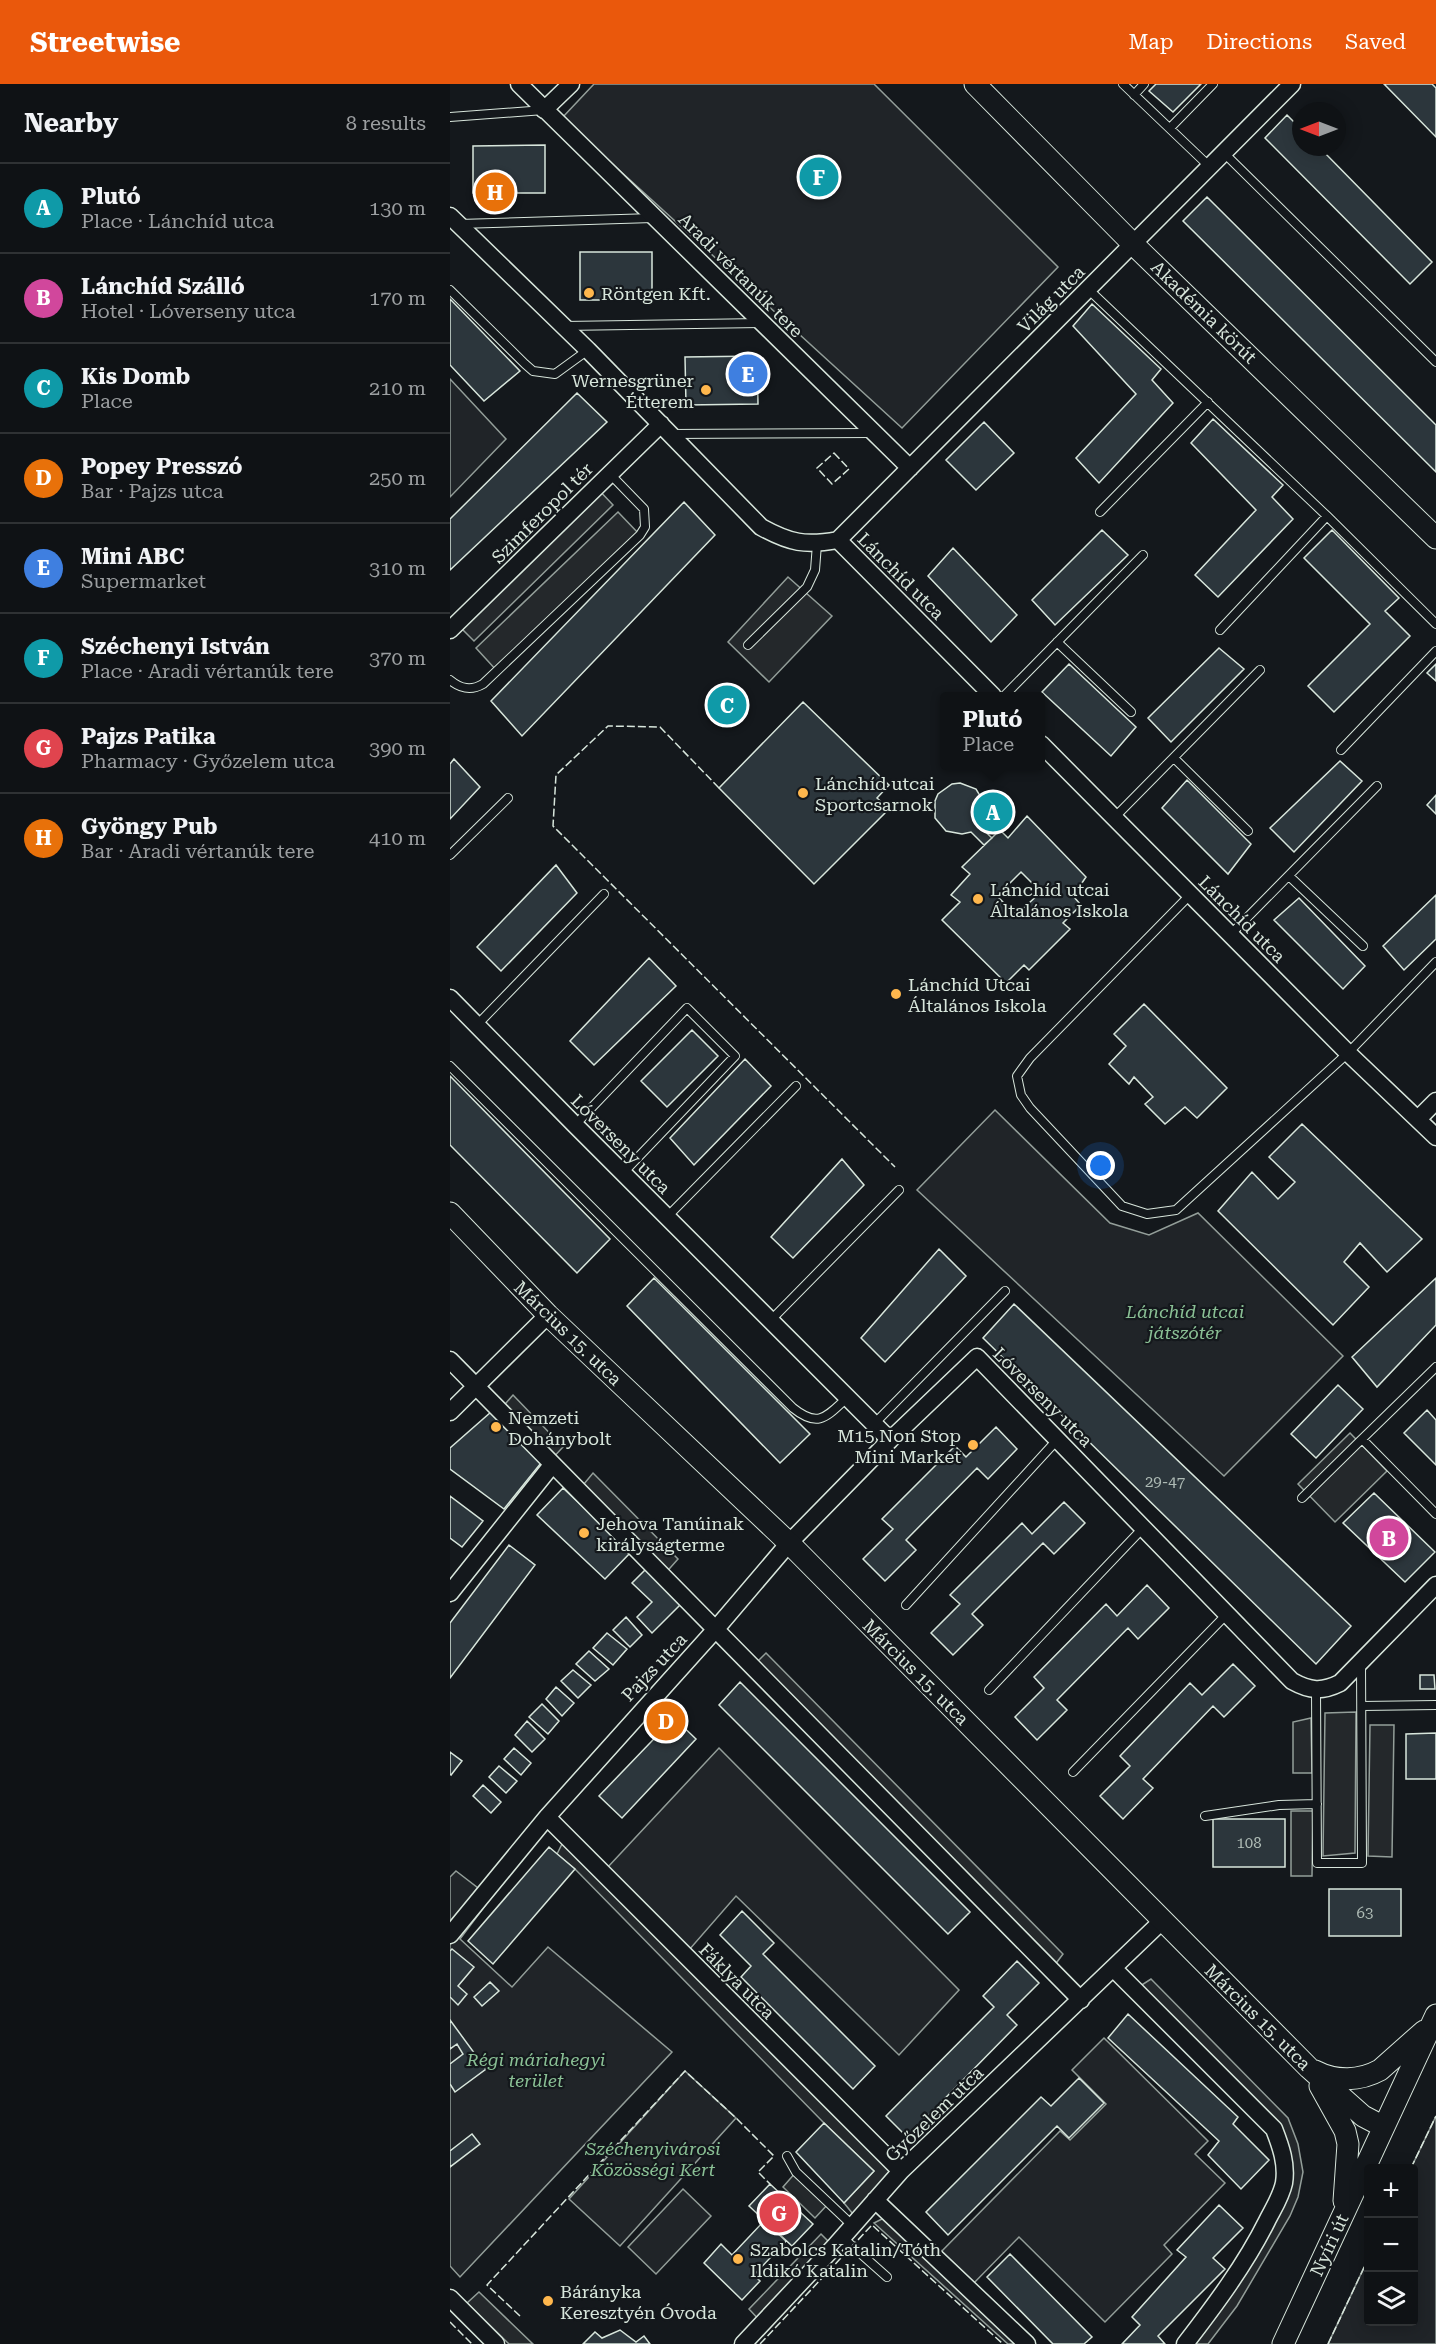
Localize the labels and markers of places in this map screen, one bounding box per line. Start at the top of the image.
pin: F [800,154,838,200]
pin: H [476,170,514,214]
place label: Röntgen Kft. [601,283,711,304]
marker: Röntgen Kft. [582,286,596,300]
pin: E [728,352,768,396]
place label: Wernesgrüner Étterem [571,370,694,412]
marker: Wernesgrüner Étterem [699,383,713,397]
pin: C [708,682,746,728]
place label: Lánchíd utcai Sportcsarnok [815,773,935,815]
marker: Lánchíd utcai Sportcsarnok [796,786,810,800]
pin: A [974,790,1012,834]
place label: Lánchíd utcai Általános Iskola [990,879,1129,921]
marker: Lánchíd utcai Általános Iskola [971,892,985,906]
place label: Lánchíd Utcai Általános Iskola [908,974,1047,1016]
marker: Lánchíd Utcai Általános Iskola [889,987,903,1001]
place label: Nemzeti Dohánybolt [508,1407,612,1449]
marker: Nemzeti Dohánybolt [489,1420,503,1434]
place label: M15 Non Stop Mini Market [837,1425,961,1467]
marker: M15 Non Stop Mini Market [966,1438,980,1452]
place label: Jehova Tanúinak királyságterme [596,1513,744,1555]
pin: B [1370,1516,1408,1560]
marker: Jehova Tanúinak királyságterme [577,1526,591,1540]
pin: D [646,1698,686,1744]
pin: G [760,2190,798,2236]
place label: Szabolcs Katalin/Tóth Ildikó Katalin [750,2239,942,2281]
marker: Szabolcs Katalin/Tóth Ildikó Katalin [731,2252,745,2266]
place label: Bárányka Keresztyén Óvoda [560,2281,717,2323]
marker: Bárányka Keresztyén Óvoda [541,2294,555,2308]

